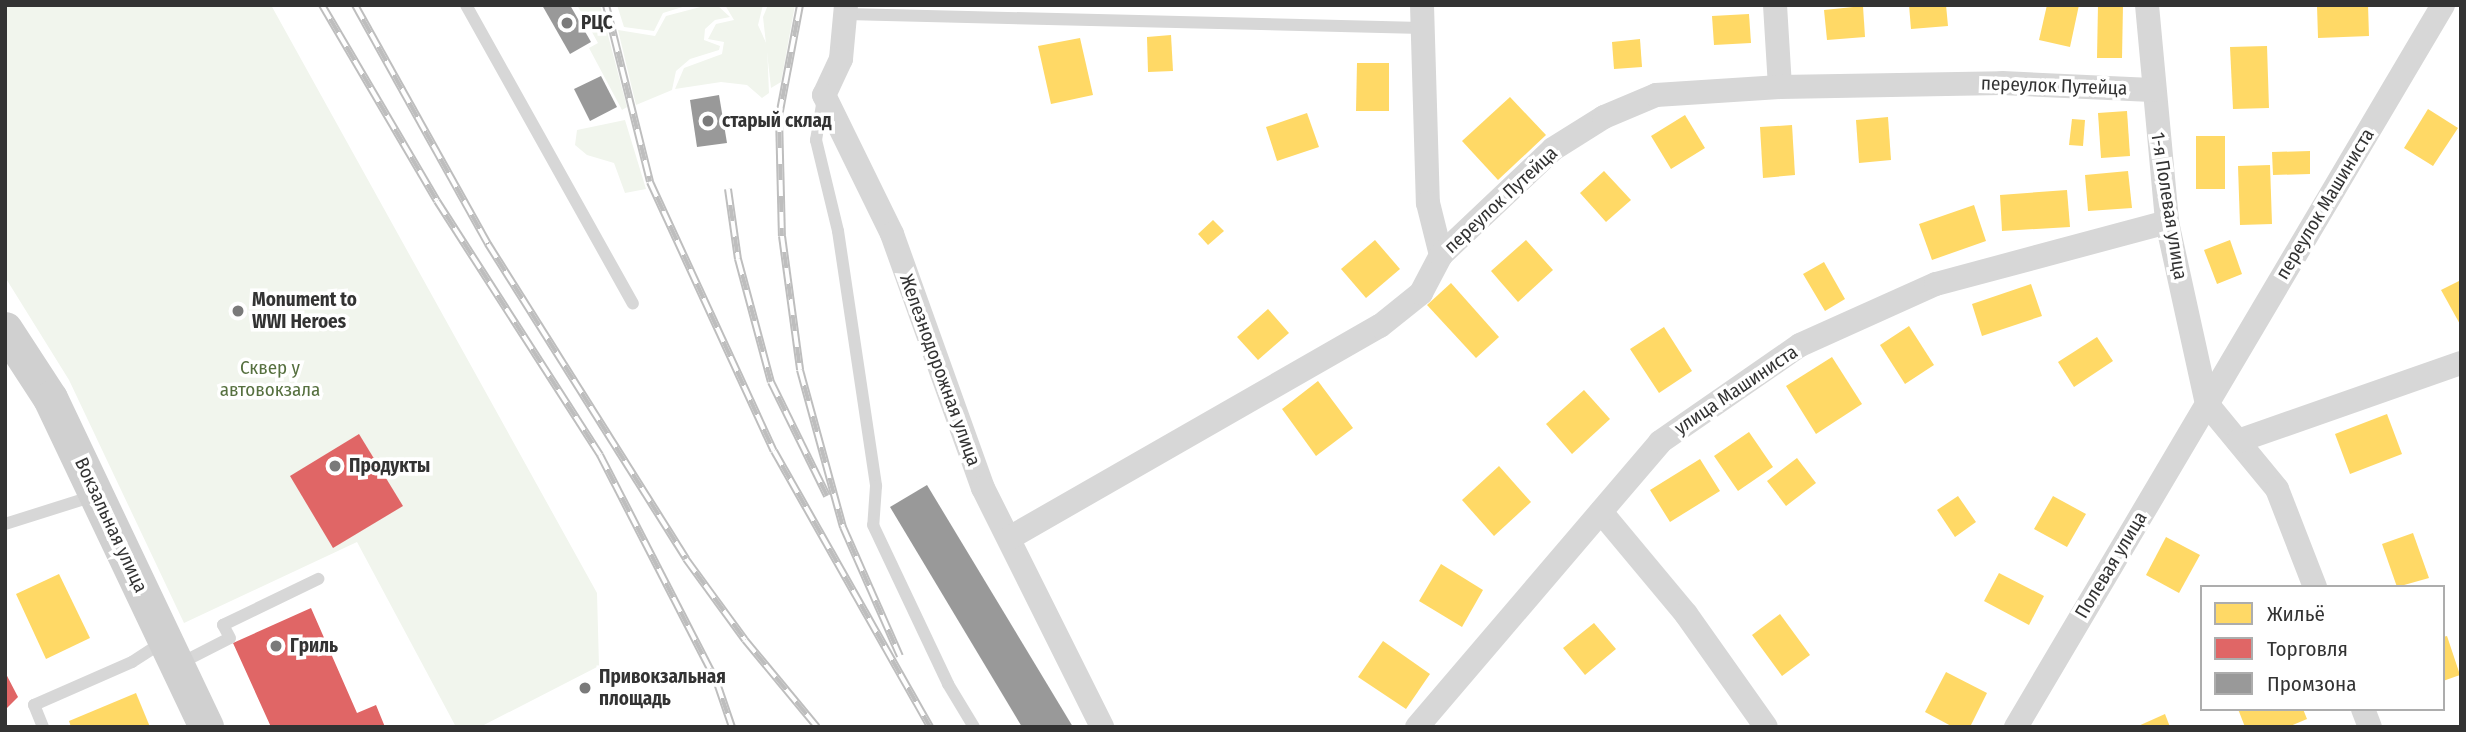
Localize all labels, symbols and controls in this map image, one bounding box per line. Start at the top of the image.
place label: РЦС [581,12,613,34]
marker: РЦС [559,15,575,31]
street label: переулок Путейца [1980,72,2128,100]
place label: старый склад [722,110,832,132]
marker: старый склад [700,113,716,129]
street label: переулок Машиниста [2271,125,2379,283]
street label: 1-я Полевая улица [2146,131,2192,281]
street label: переулок Путейца [1440,142,1562,258]
street label: Железнодорожная улица [895,271,985,469]
place label: Monument to WWI Heroes [252,289,357,333]
marker: Monument to WWI Heroes [230,303,246,319]
street label: улица Машиниста [1670,340,1802,440]
park label: Сквер у автовокзала [220,357,320,401]
street label: Вокзальная улица [70,454,152,596]
place label: Продукты [349,455,430,477]
marker: Продукты [327,458,343,474]
street label: Полевая улица [2070,507,2152,623]
legend [2200,585,2445,711]
text: Жильё [2267,601,2325,627]
place label: Гриль [290,635,338,657]
text: Торговля [2267,636,2348,662]
marker: Гриль [268,638,284,654]
place label: Привокзальная площадь [599,666,726,710]
text: Промзона [2267,671,2356,697]
marker: Привокзальная площадь [577,680,593,696]

